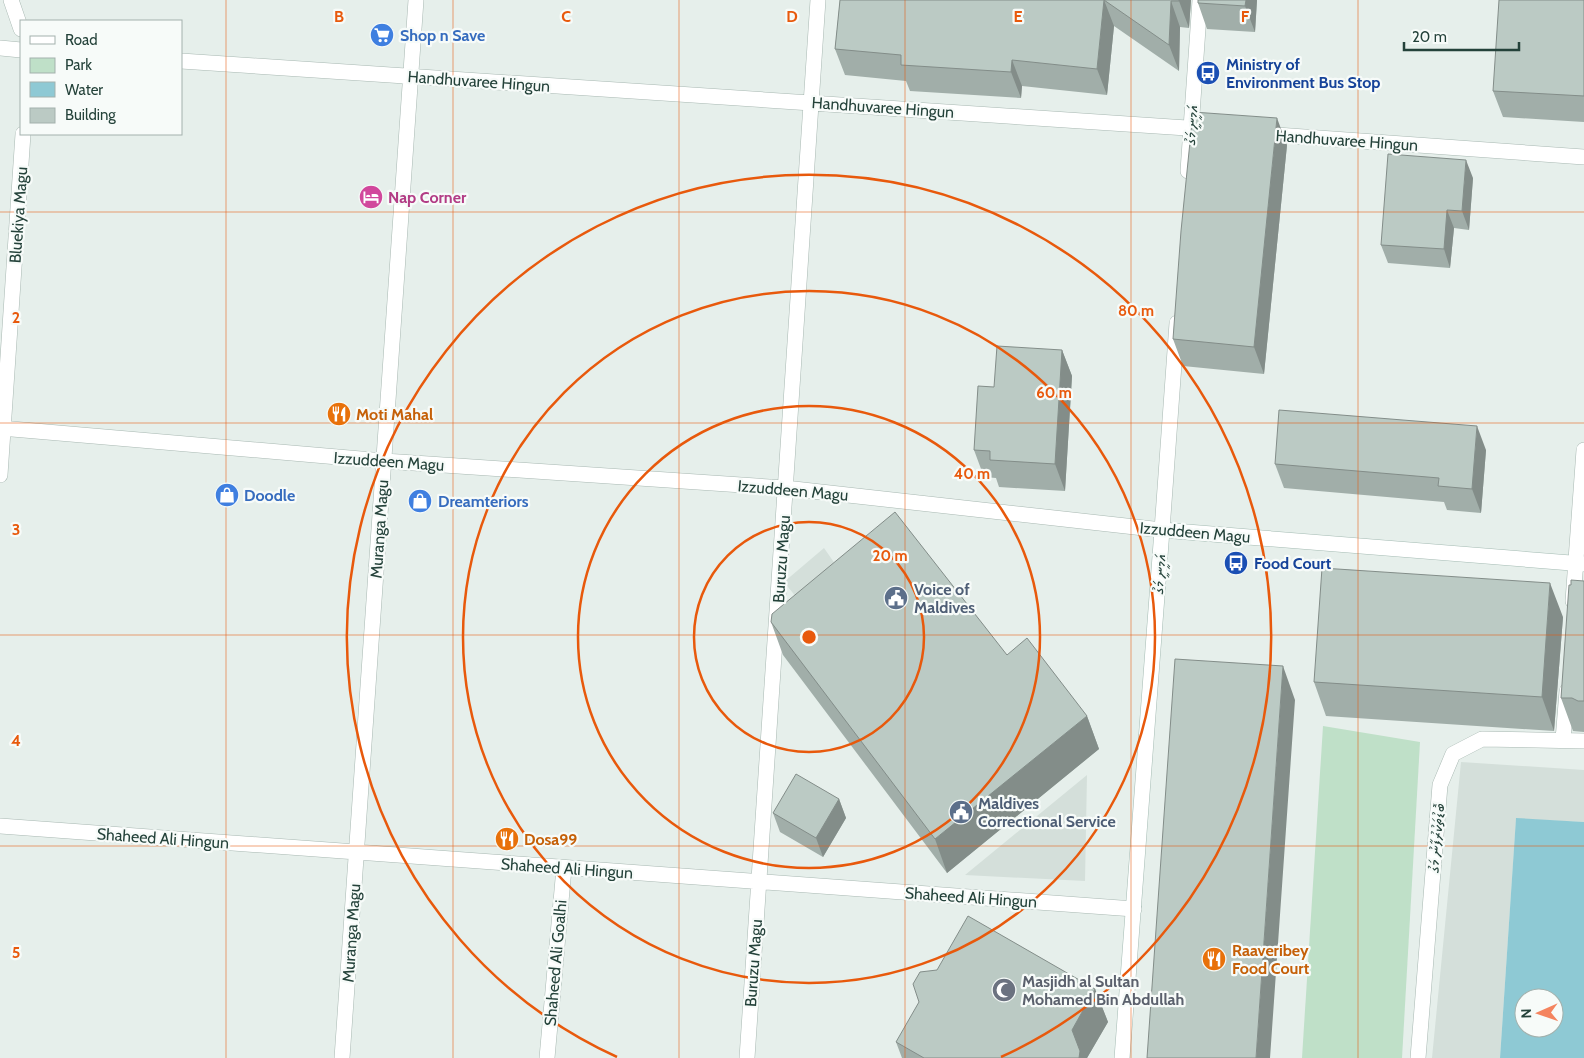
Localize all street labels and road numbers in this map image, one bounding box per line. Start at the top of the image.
street label: Handhuvaree Hingun [407,67,551,96]
street label: Handhuvaree Hingun [811,93,955,122]
street label: އަމީނީ މަގު [1181,104,1203,147]
street label: Handhuvaree Hingun [1275,126,1419,155]
street label: Bluekiya Magu [6,166,31,264]
street label: Izzuddeen Magu [333,448,445,475]
street label: Izzuddeen Magu [737,476,849,505]
street label: Muranga Magu [367,479,392,579]
street label: Buruzu Magu [769,515,794,603]
street label: Izzuddeen Magu [1139,518,1251,547]
street label: އަމީނީ މަގު [1149,553,1171,596]
street label: ބޮޑުތަކުރުފާނު މަގު [1424,802,1449,875]
street label: Shaheed Ali Hingun [96,824,230,853]
street label: Shaheed Ali Hingun [500,854,634,883]
street label: Muranga Magu [339,883,364,983]
street label: Shaheed Ali Hingun [904,883,1038,912]
street label: Shaheed Ali Goalhi [541,899,570,1027]
street label: Buruzu Magu [741,919,766,1007]

